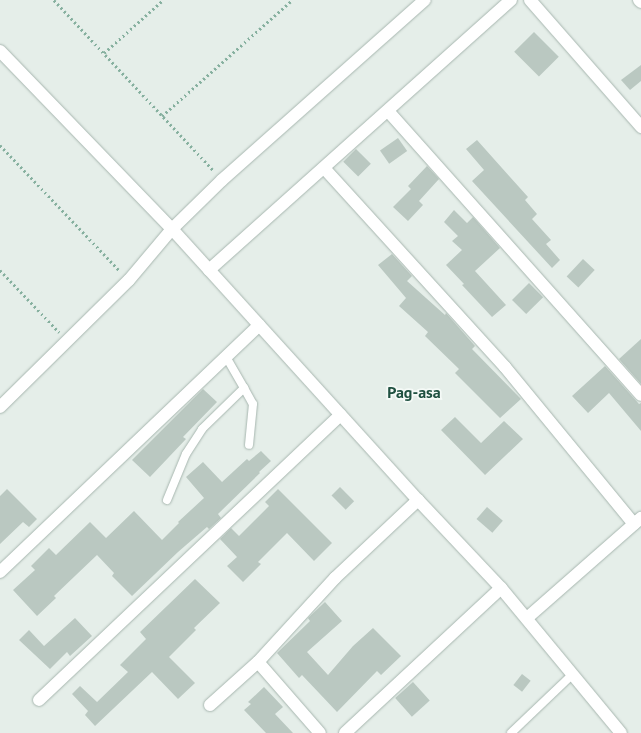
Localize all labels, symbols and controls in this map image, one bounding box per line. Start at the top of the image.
district label: Pag-asa [387,382,441,402]

